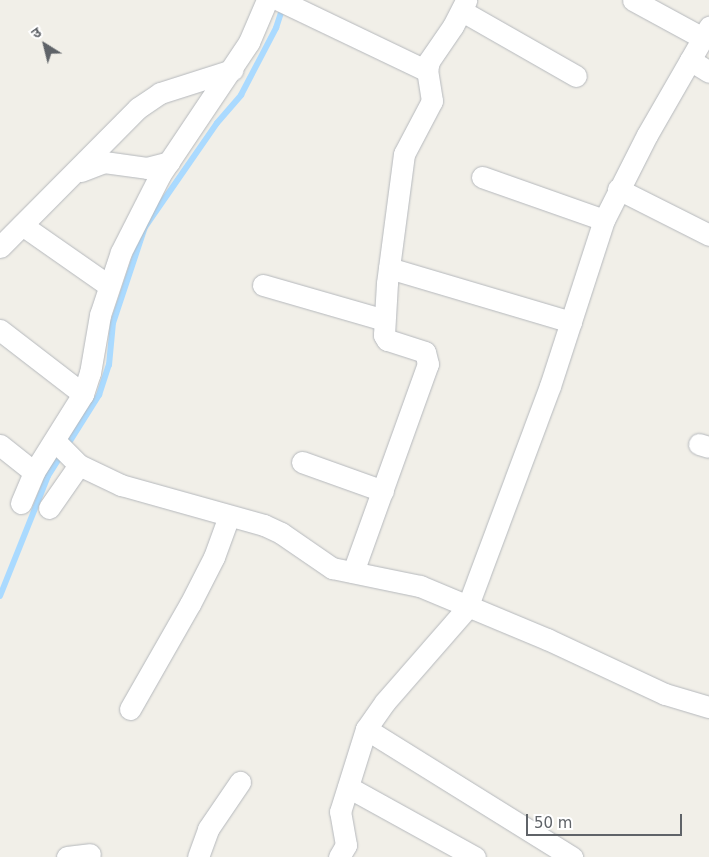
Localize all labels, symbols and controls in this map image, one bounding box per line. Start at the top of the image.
north arrow [20,20,70,70]
text: उ [28,24,44,42]
scale bar [529,804,685,836]
text: 50 m [534,814,572,832]

